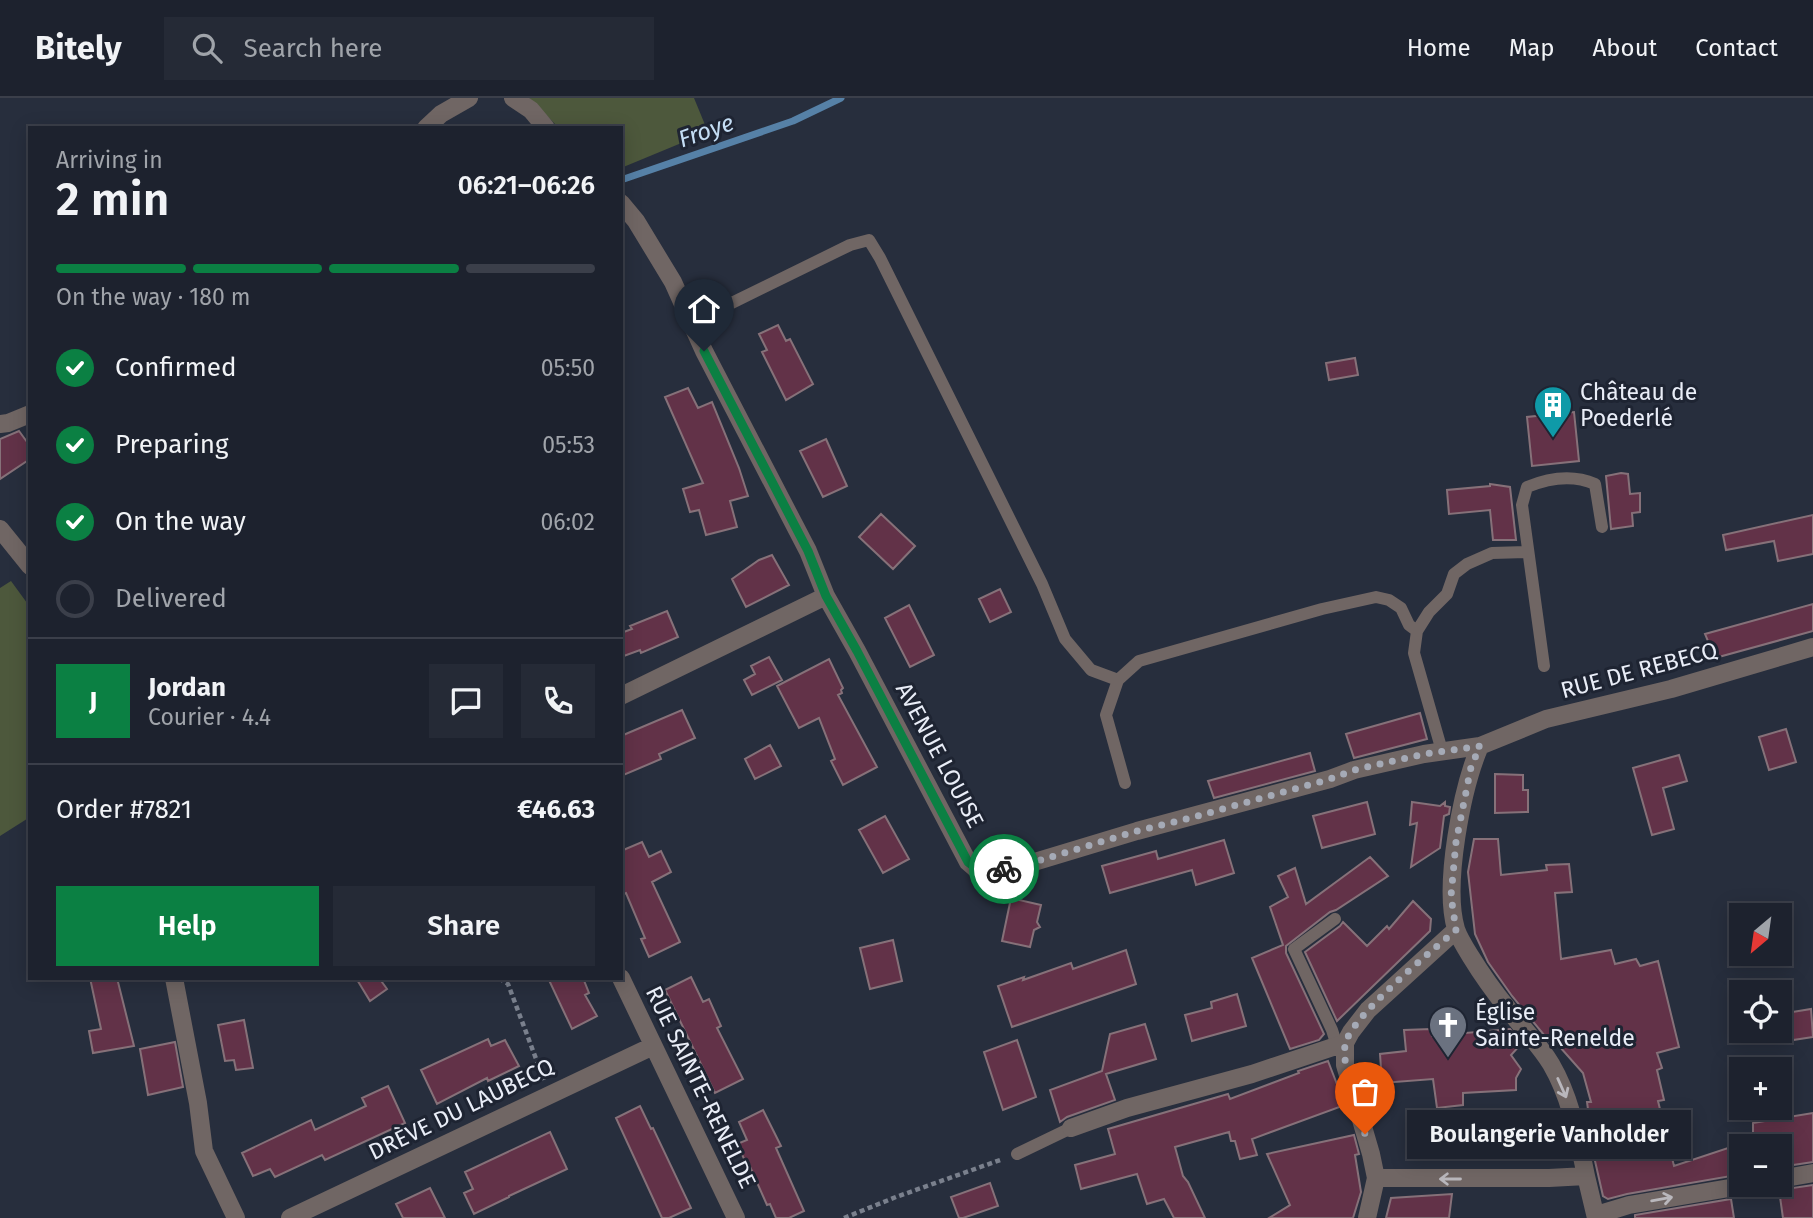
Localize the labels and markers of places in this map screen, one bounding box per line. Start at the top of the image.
pin [674,279,734,351]
place label: Château de Poederlé [1580,378,1697,432]
building icon: Château de Poederlé [1532,384,1574,439]
place label: Église Sainte-Renelde [1475,997,1635,1052]
church icon: Église Sainte-Renelde [1427,1004,1469,1059]
pin [1335,1062,1395,1134]
callout: Boulangerie Vanholder [1407,1110,1690,1158]

